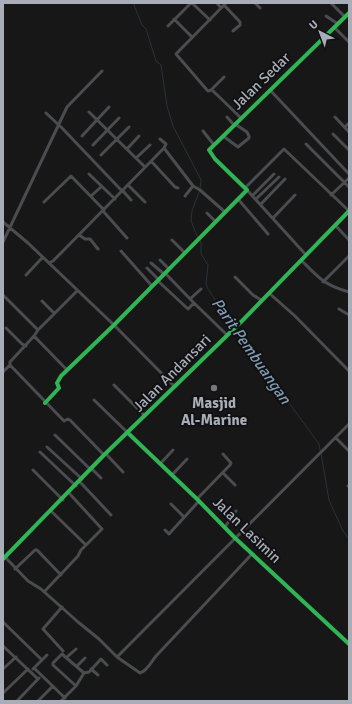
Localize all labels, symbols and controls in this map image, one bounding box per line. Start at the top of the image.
north arrow [300,12,340,52]
text: U [307,18,321,32]
street label: Jalan Sedar [228,48,294,113]
water label: Parit Pembuangan [207,294,296,409]
street label: Jalan Andansari [129,330,215,416]
marker: Masjid Al-Marine [209,383,219,393]
place label: Masjid Al-Marine [181,394,247,429]
street label: Jalan Lasimin [209,493,285,567]

